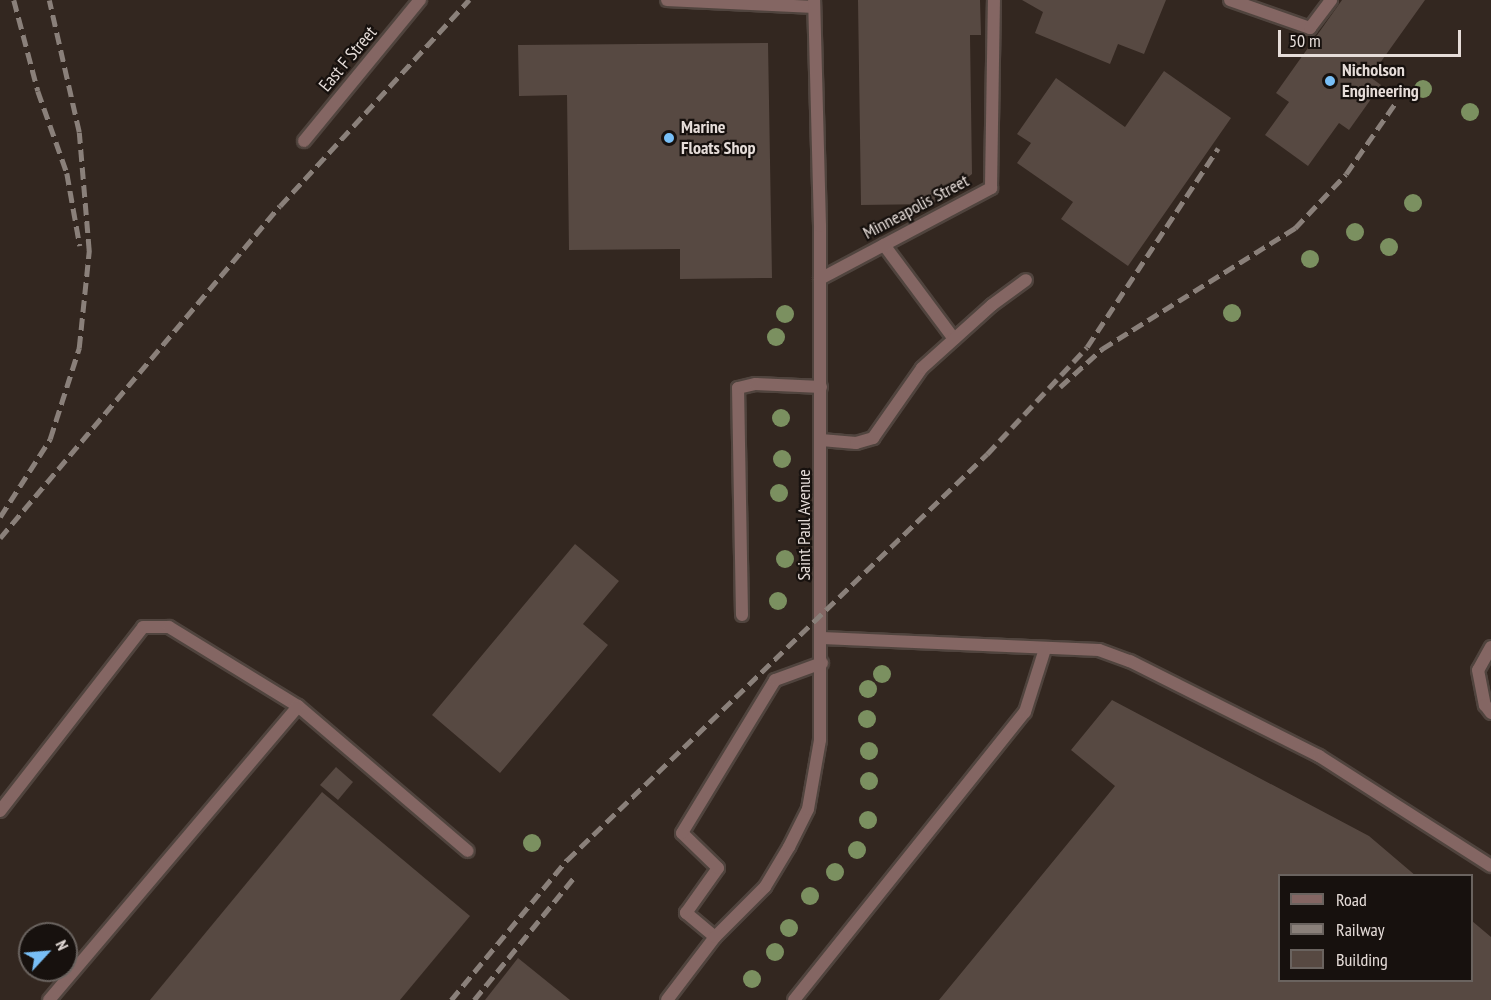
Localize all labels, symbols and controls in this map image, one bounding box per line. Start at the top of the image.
scale bar [1281,18,1464,56]
street label: East F Street [315,22,381,96]
text: 50 m [1289,29,1321,52]
place label: Nicholson Engineering [1342,60,1419,103]
marker: Nicholson Engineering [1323,74,1337,88]
place label: Marine Floats Shop [681,117,756,160]
marker: Marine Floats Shop [662,131,676,145]
street label: Minneapolis Street [859,170,973,244]
street label: Saint Paul Avenue [793,469,815,581]
legend [1278,874,1473,982]
text: Road [1336,888,1367,911]
text: Railway [1336,918,1385,941]
north arrow [18,922,78,982]
text: N [51,937,73,953]
text: Building [1336,948,1388,971]

